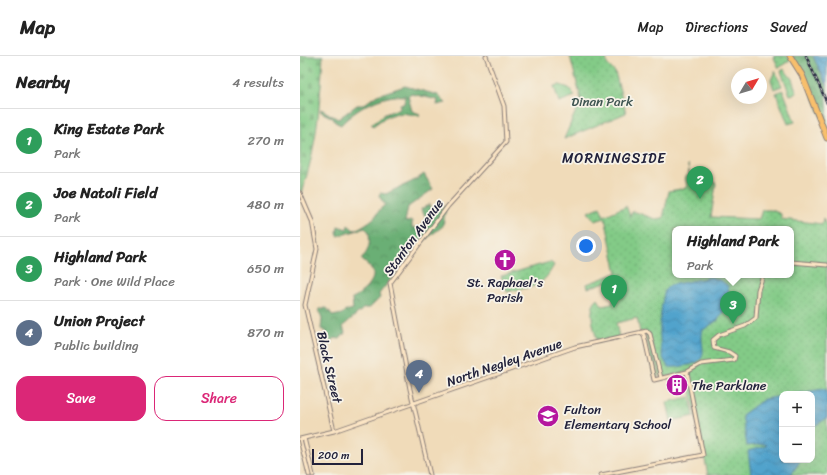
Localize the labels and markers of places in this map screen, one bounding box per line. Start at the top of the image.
pin: 2 [687,166,713,199]
church icon: St. Raphael's Parish [492,247,518,273]
place label: St. Raphael's Parish [467,271,543,309]
pin: 1 [601,275,627,308]
pin: 3 [720,291,746,324]
pin: 4 [406,360,432,393]
building icon: The Parklane [664,372,690,398]
place label: The Parklane [692,374,767,397]
place label: Fulton Elementary School [564,398,672,436]
school or university icon: Fulton Elementary School [535,403,561,429]

